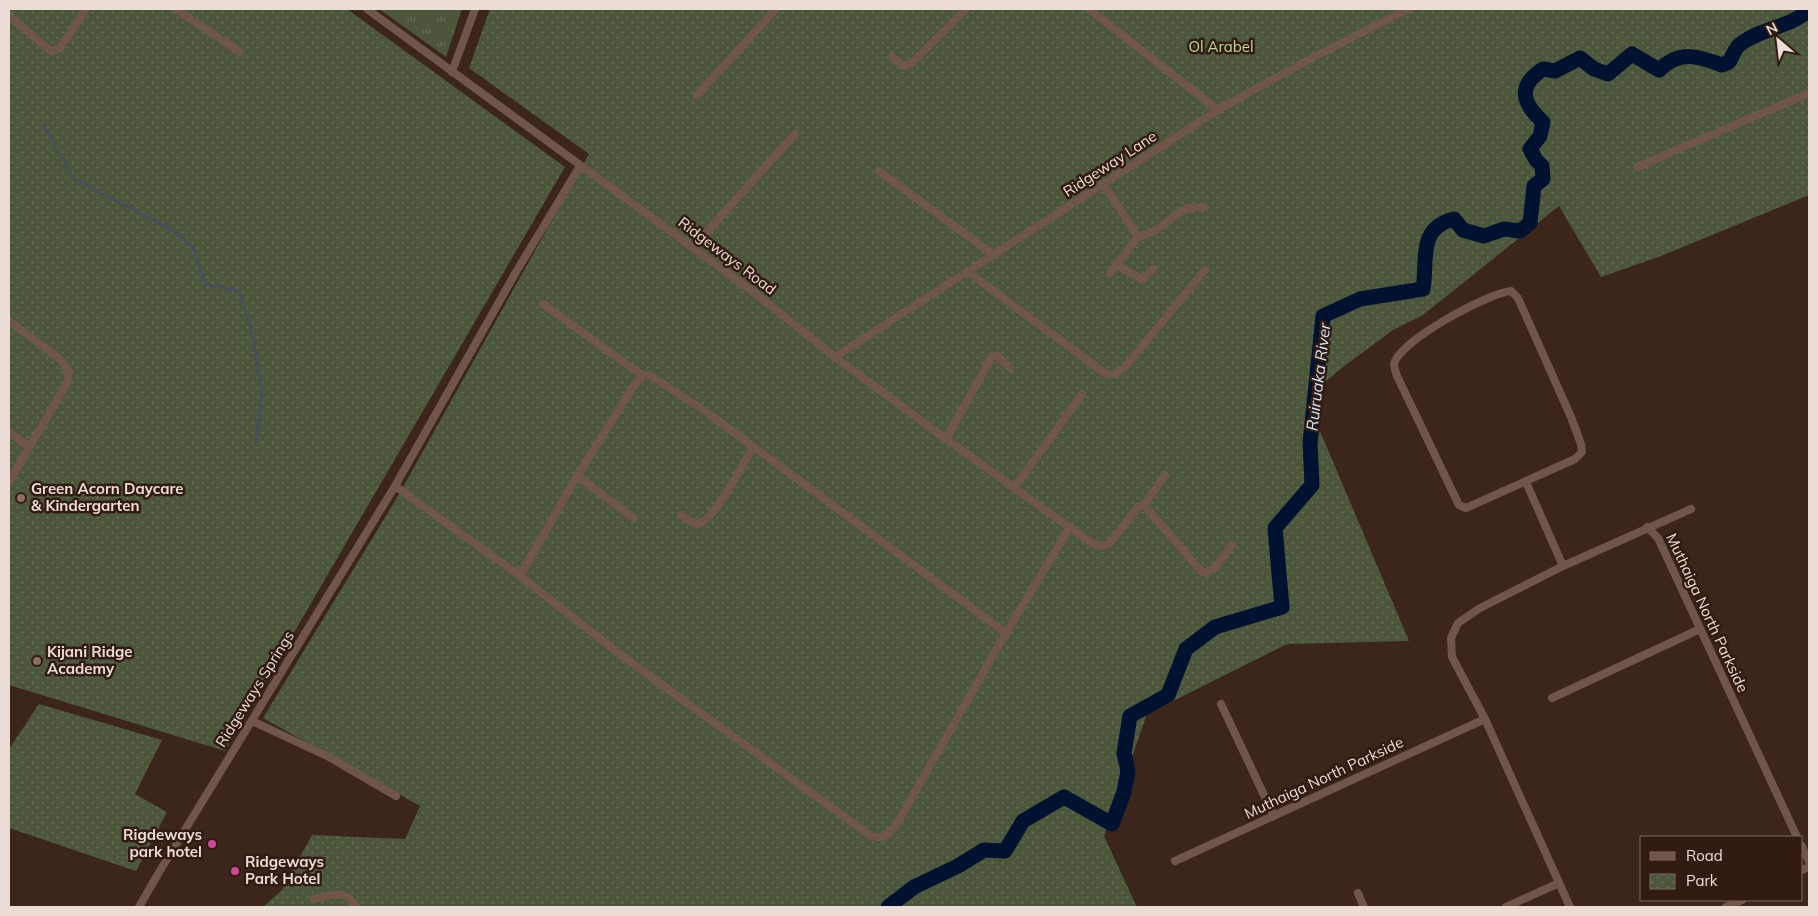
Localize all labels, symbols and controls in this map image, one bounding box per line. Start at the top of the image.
north arrow [1753,15,1803,65]
text: N [1763,18,1781,39]
park label: Ol Arabel [1188,37,1254,56]
street label: Ridgeway Lane [1059,126,1160,201]
street label: Ridgeways Road [675,213,780,299]
water label: Ruiruaka River [1301,321,1335,432]
place label: Green Acorn Daycare & Kindergarten [31,479,183,515]
marker: Green Acorn Daycare & Kindergarten [15,492,27,504]
street label: Muthaiga North Parkside [1662,530,1753,695]
street label: Ridgeways Springs [211,627,298,750]
place label: Kijani Ridge Academy [47,642,133,678]
marker: Kijani Ridge Academy [31,655,43,667]
street label: Muthaiga North Parkside [1241,732,1406,823]
place label: Rigdeways park hotel [123,825,202,861]
legend [1640,836,1803,901]
marker: Rigdeways park hotel [206,838,218,850]
text: Road [1686,846,1723,865]
place label: Ridgeways Park Hotel [245,852,324,888]
marker: Ridgeways Park Hotel [229,865,241,877]
text: Park [1686,871,1718,890]

